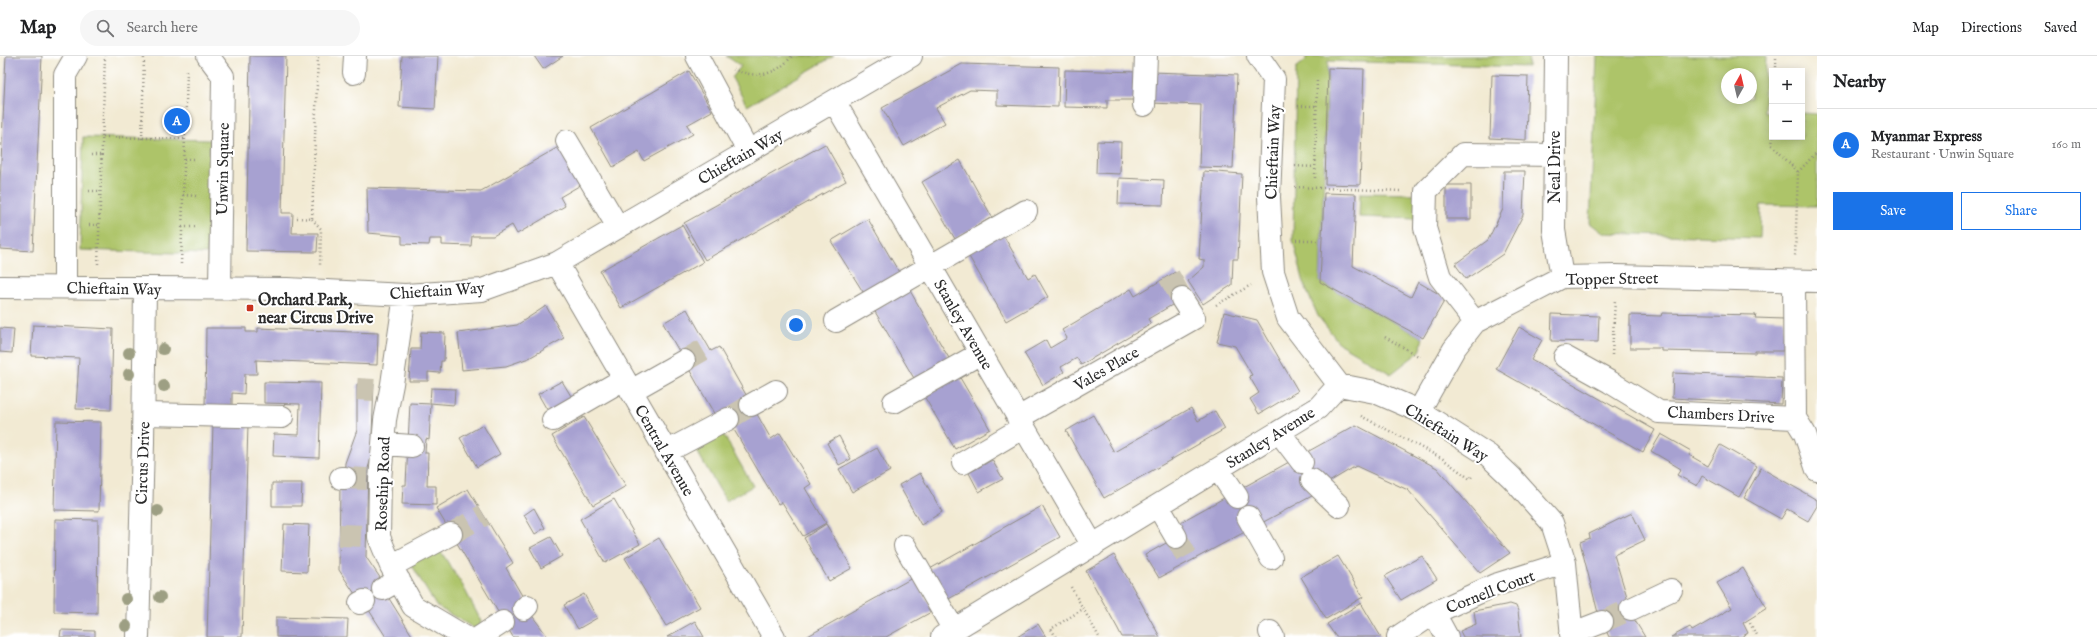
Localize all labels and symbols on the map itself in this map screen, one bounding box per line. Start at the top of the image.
north arrow [1721,68,1757,104]
street label: Chieftain Way [1262,104,1286,200]
pin: A [164,106,190,136]
street label: Unwin Square [213,122,235,216]
street label: Chieftain Way [695,125,787,190]
street label: Neal Drive [1546,131,1566,203]
street label: Topper Street [1566,269,1659,291]
street label: Stanley Avenue [928,276,996,374]
street label: Chieftain Way [66,279,162,301]
street label: Chieftain Way [389,279,485,305]
place label: Orchard Park, near Circus Drive [258,291,374,329]
marker: Orchard Park, near Circus Drive [245,303,255,313]
your location [786,315,806,335]
street label: Vales Place [1070,343,1143,397]
street label: Chieftain Way [1400,400,1492,467]
street label: Central Avenue [629,402,698,500]
street label: Stanley Avenue [1223,403,1319,474]
street label: Chambers Drive [1667,403,1775,429]
street label: Circus Drive [133,421,155,505]
street label: Rosehip Road [372,436,396,532]
street label: Cornell Court [1443,567,1538,619]

